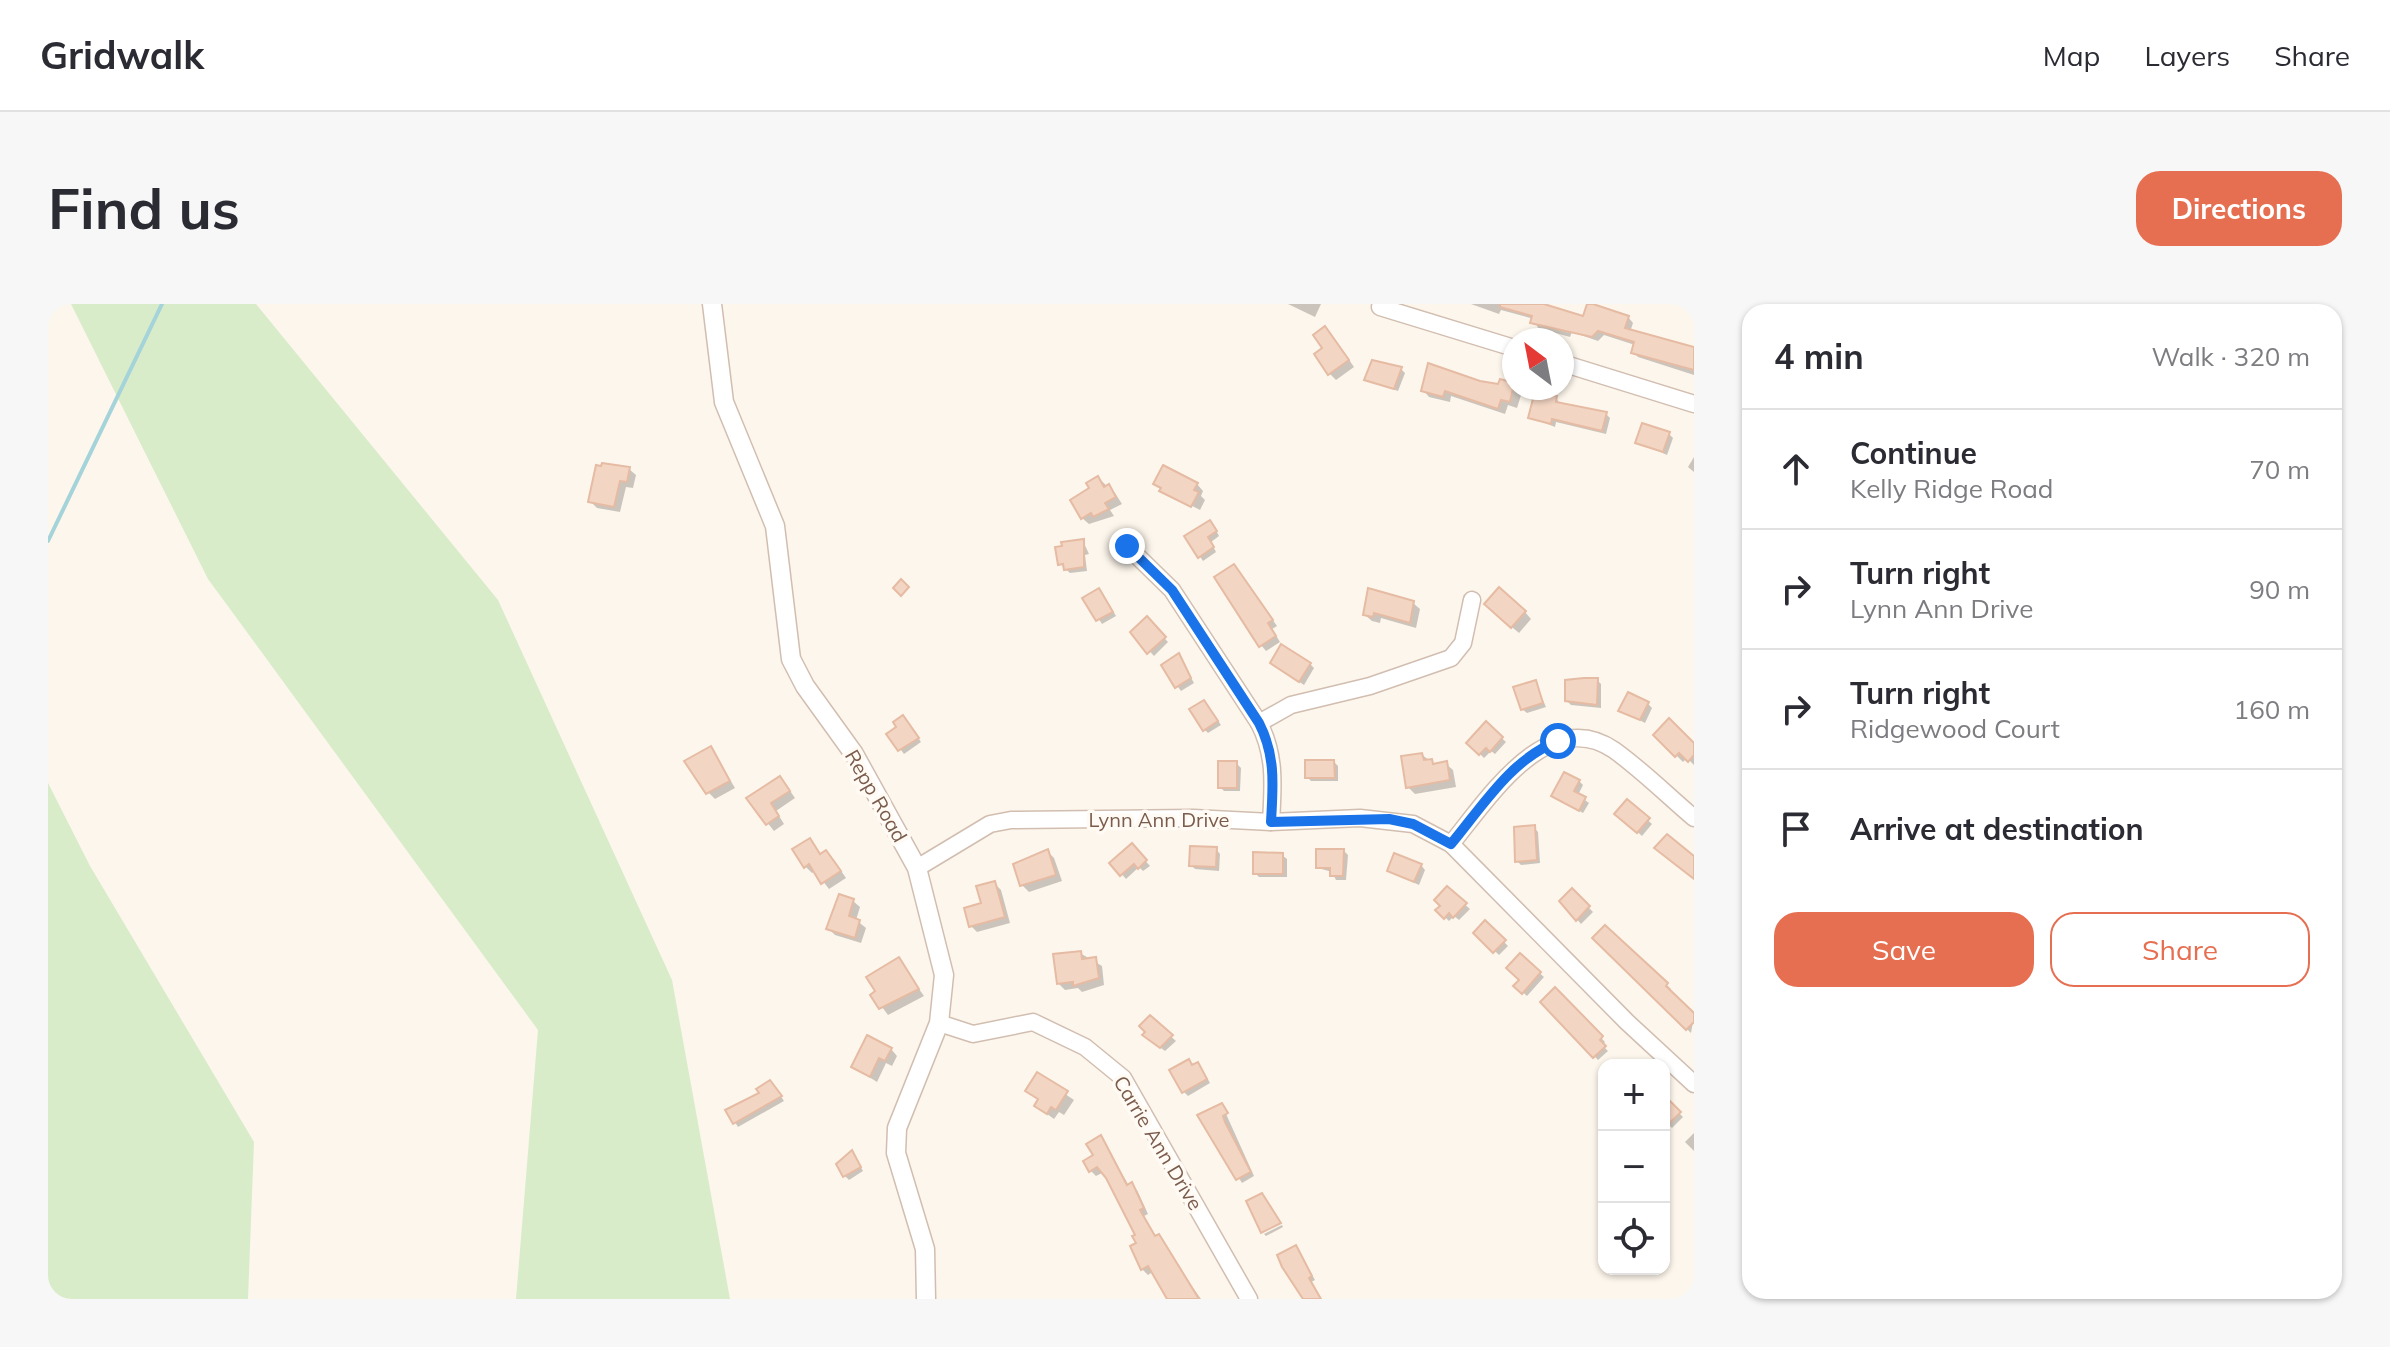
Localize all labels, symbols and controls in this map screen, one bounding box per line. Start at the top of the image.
text: Gridwalk [40,31,204,79]
text: Map [2043,38,2100,73]
text: Layers [2144,38,2230,73]
text: Share [2274,38,2350,73]
button: Directions [2136,171,2342,246]
text: Find us [48,173,240,243]
north arrow [1502,328,1574,400]
text: 4 min [1774,335,1864,378]
text: Walk · 320 m [2151,340,2310,373]
text: Continue [1850,434,1977,472]
icon: ahead [1774,447,1818,491]
text: 70 m [2249,453,2310,486]
text: Kelly Ridge Road [1850,472,2053,505]
route end [1109,528,1145,564]
text: Turn right [1850,554,1990,592]
icon: right [1774,567,1818,611]
text: 90 m [2249,573,2310,606]
text: Lynn Ann Drive [1850,592,2033,625]
text: Turn right [1850,674,1990,712]
icon: right [1774,687,1818,731]
text: 160 m [2234,693,2310,726]
text: Ridgewood Court [1850,712,2060,745]
route start [1540,723,1576,759]
street label: Repp Road [840,745,913,846]
street label: Lynn Ann Drive [1088,807,1230,832]
icon: arrive [1774,807,1818,851]
text: Arrive at destination [1850,810,2144,848]
button: Save [1774,912,2034,987]
button: Share [2050,912,2310,987]
map controls [1598,1059,1670,1275]
button: + [1598,1059,1670,1131]
street label: Carrie Ann Drive [1108,1071,1208,1214]
button: − [1598,1131,1670,1203]
button: locate [1598,1203,1670,1275]

